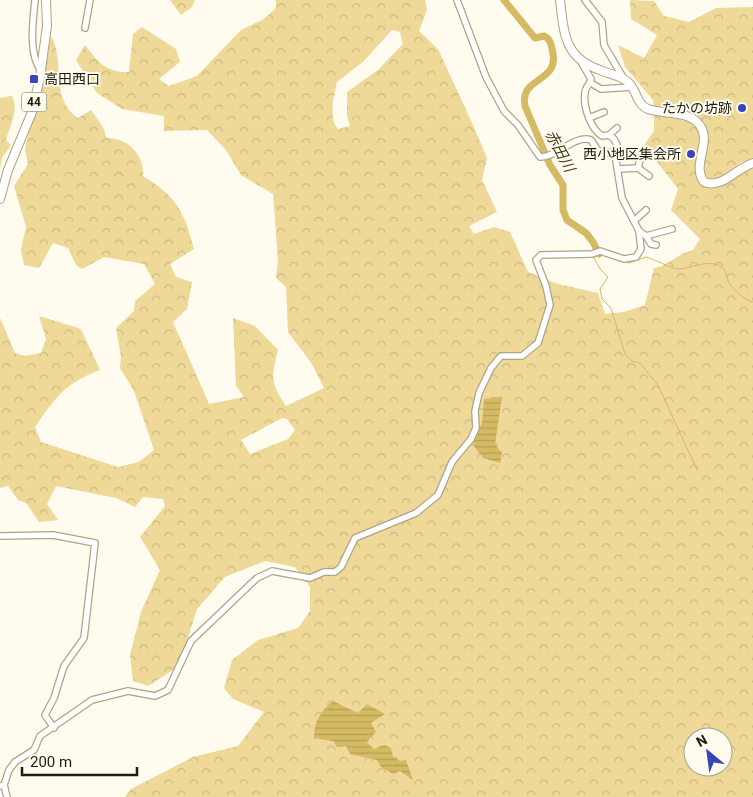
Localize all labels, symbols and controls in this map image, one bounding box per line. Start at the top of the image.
place label: 高田西口 [44,71,100,87]
marker: 高田西口 [28,73,40,85]
road number: 44 [22,92,46,111]
place label: たかの坊跡 [662,100,732,116]
marker: たかの坊跡 [736,102,748,114]
water label: 赤田川 [541,127,579,177]
place label: 西小地区集会所 [583,146,681,162]
marker: 西小地区集会所 [685,148,697,160]
north arrow [683,727,733,777]
text: N [693,731,710,750]
scale bar [22,744,138,776]
text: 200 m [30,753,72,771]

